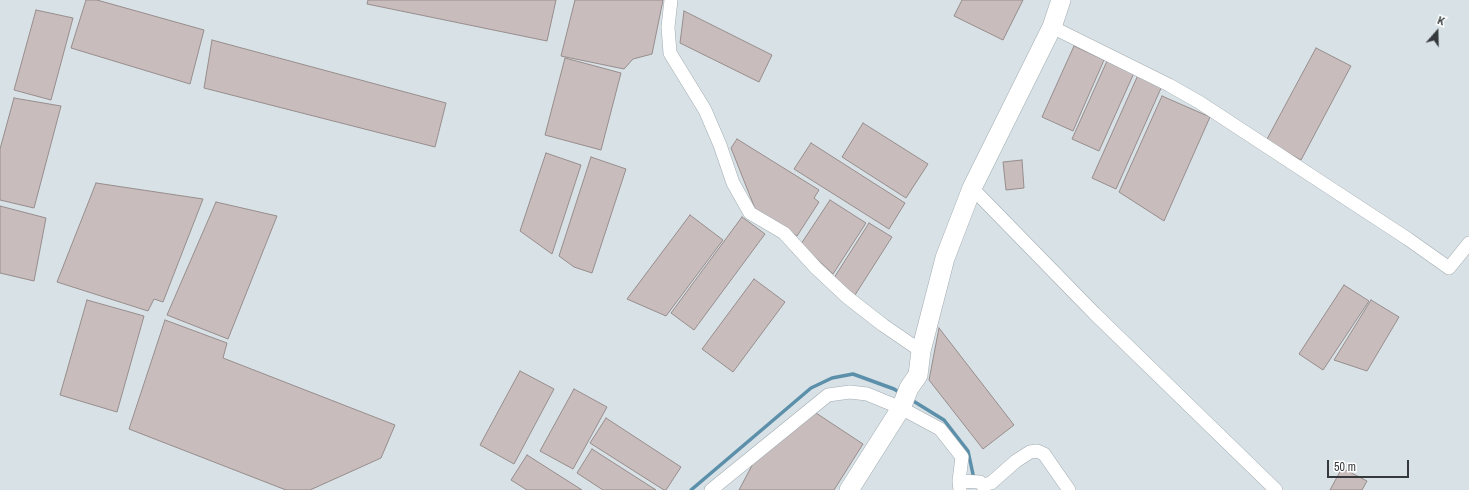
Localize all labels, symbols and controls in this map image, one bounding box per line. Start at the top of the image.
north arrow [1417,12,1457,52]
text: K [1436,13,1447,28]
scale bar [1329,452,1411,478]
text: 50 m [1334,459,1356,475]

